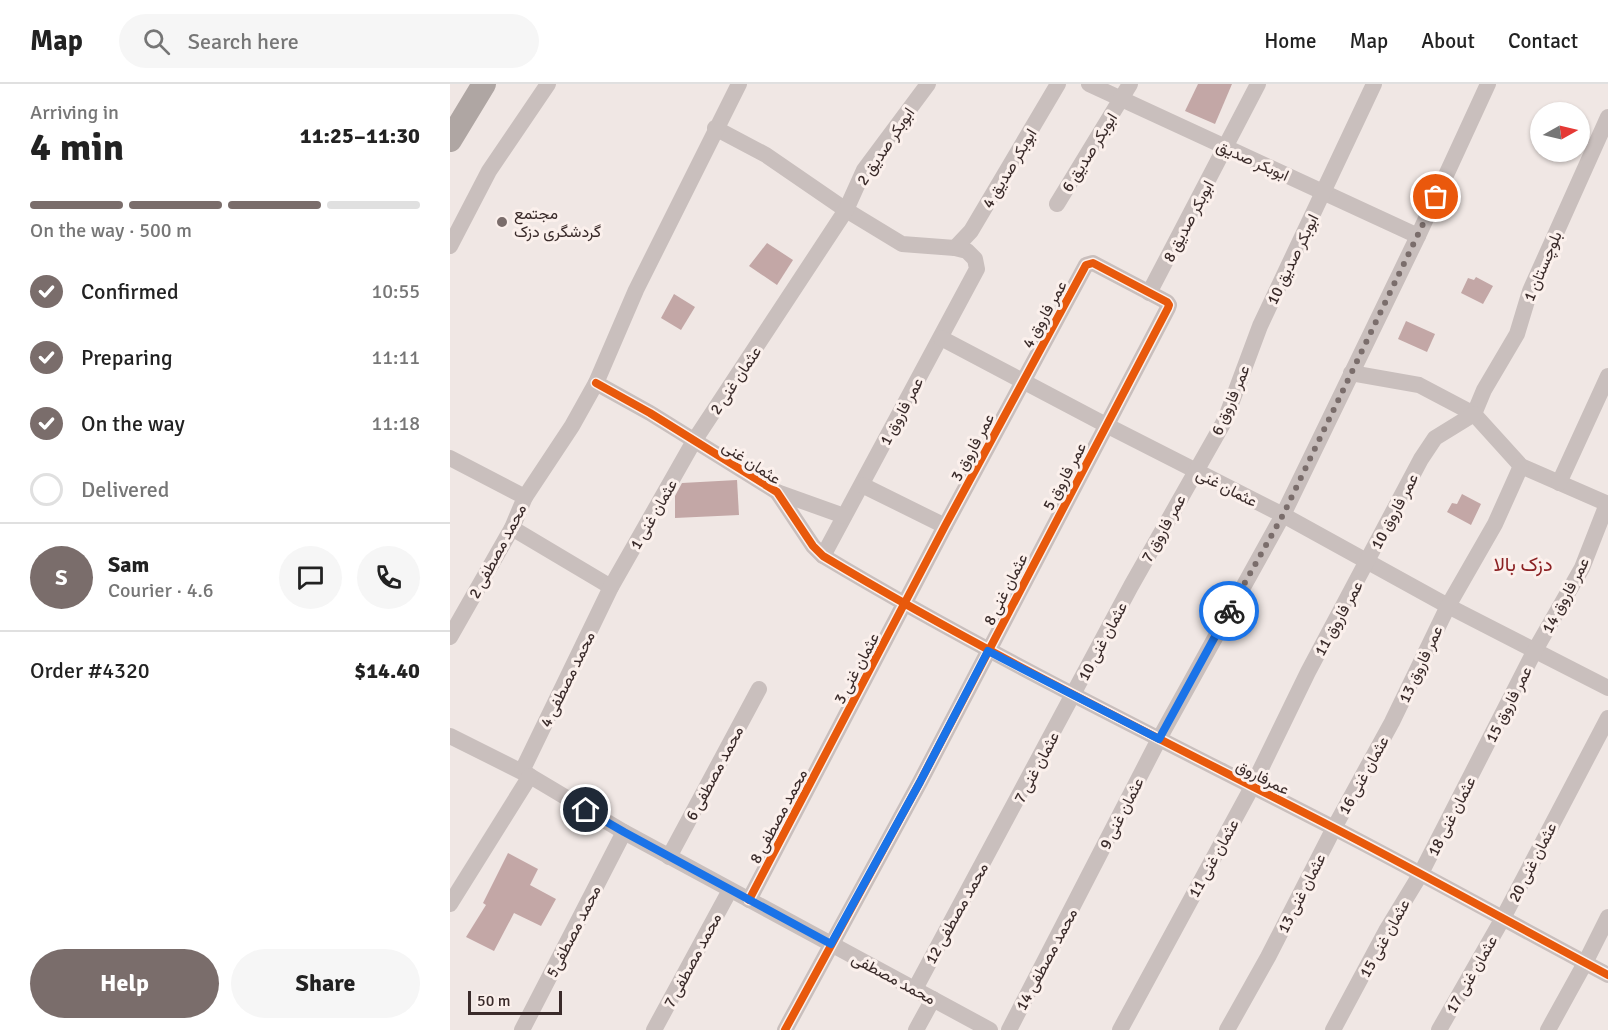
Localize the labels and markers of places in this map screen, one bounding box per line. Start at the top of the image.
pin [1410,171,1461,222]
place label: مجتمع گردشگری دزک [514,204,601,242]
marker: مجتمع گردشگری دزک [495,215,509,229]
pin [560,784,611,835]

